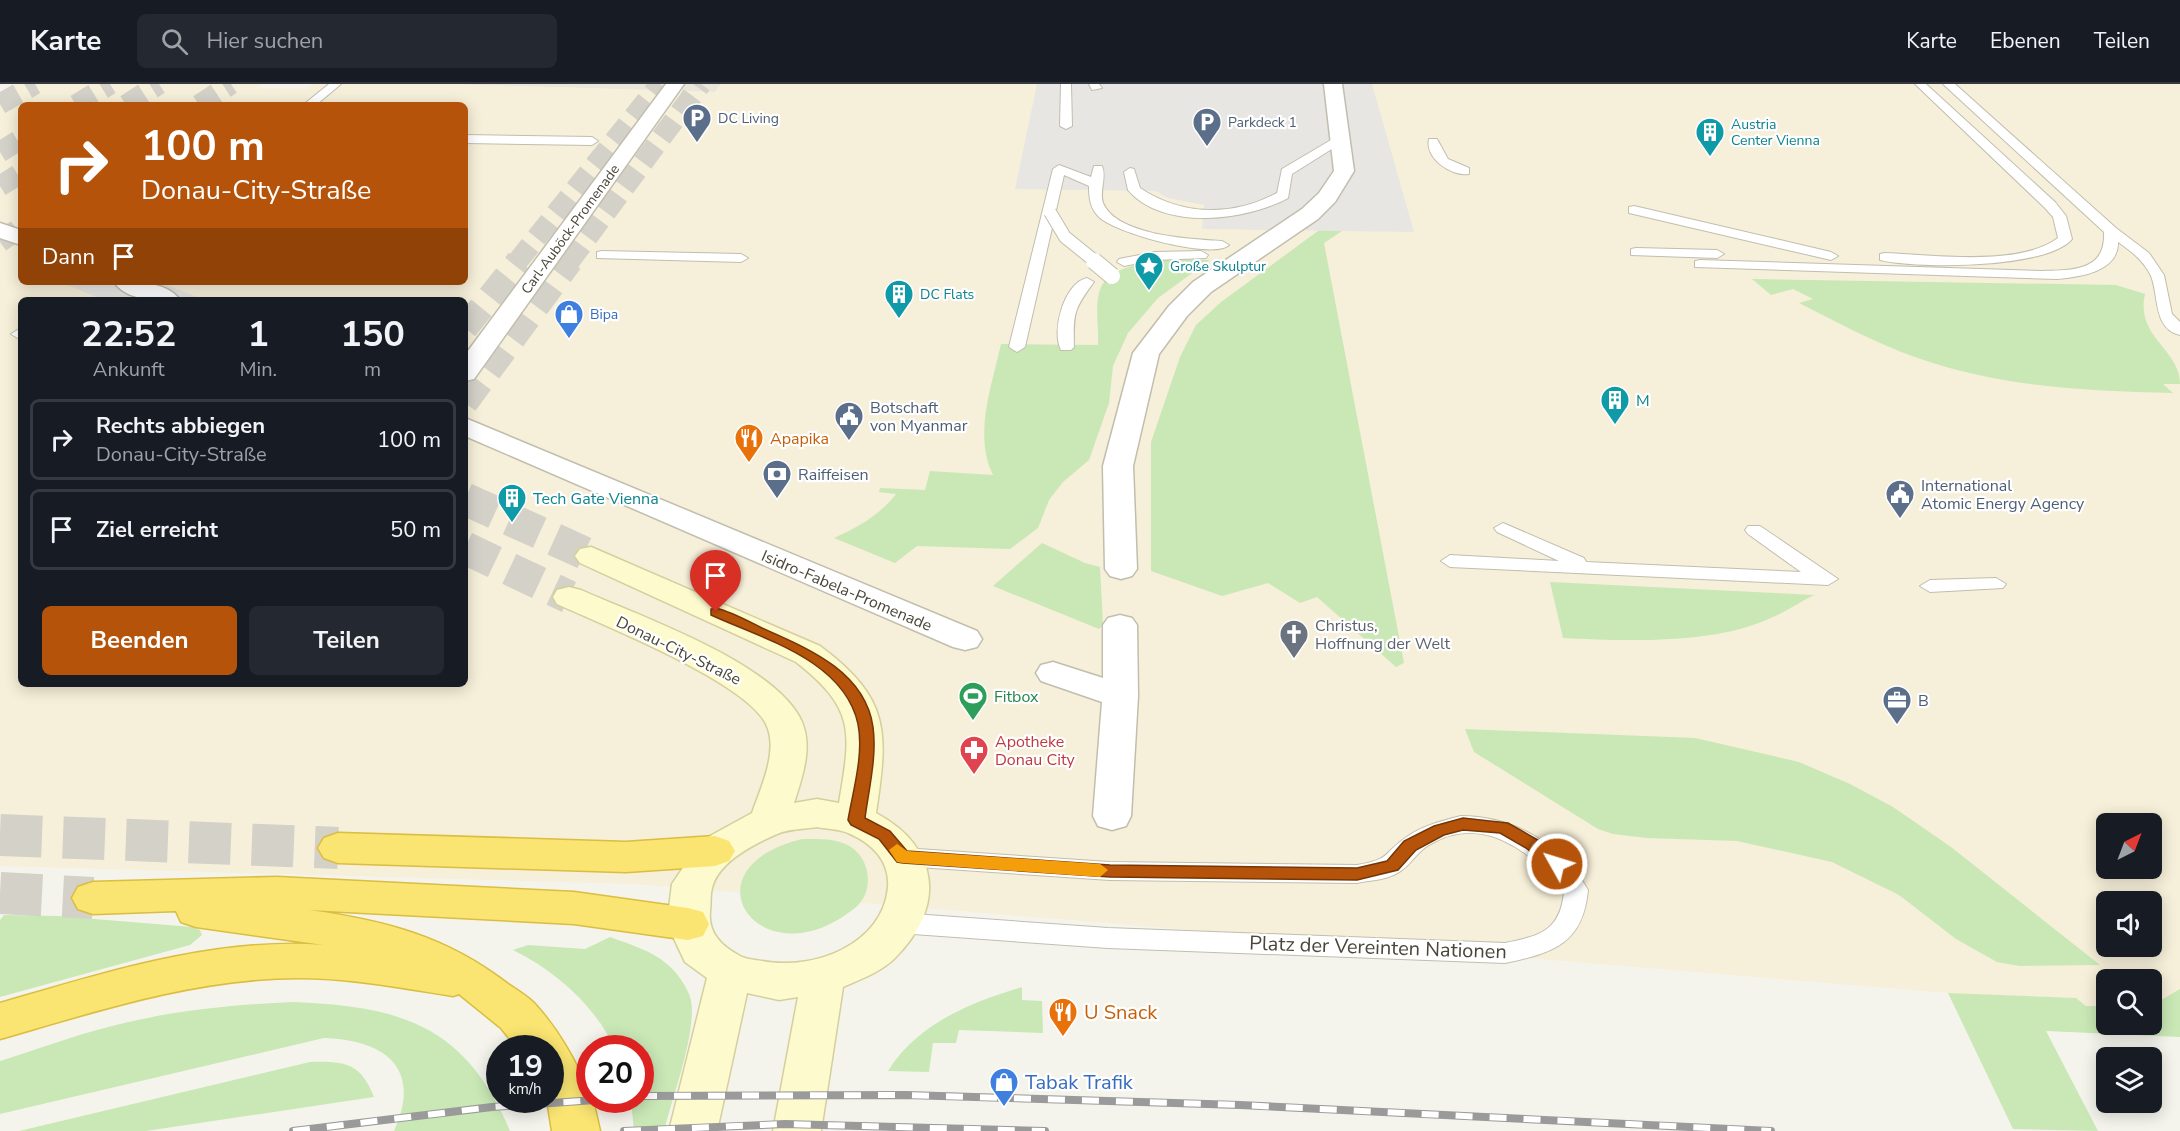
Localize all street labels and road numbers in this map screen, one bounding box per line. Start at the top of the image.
street label: Carl-Auböck-Promenade [517,161,624,298]
street label: Isidro-Fabela-Promenade [758,545,935,637]
street label: Donau-City-Straße [612,611,745,691]
street label: Platz der Vereinten Nationen [1249,930,1507,965]

